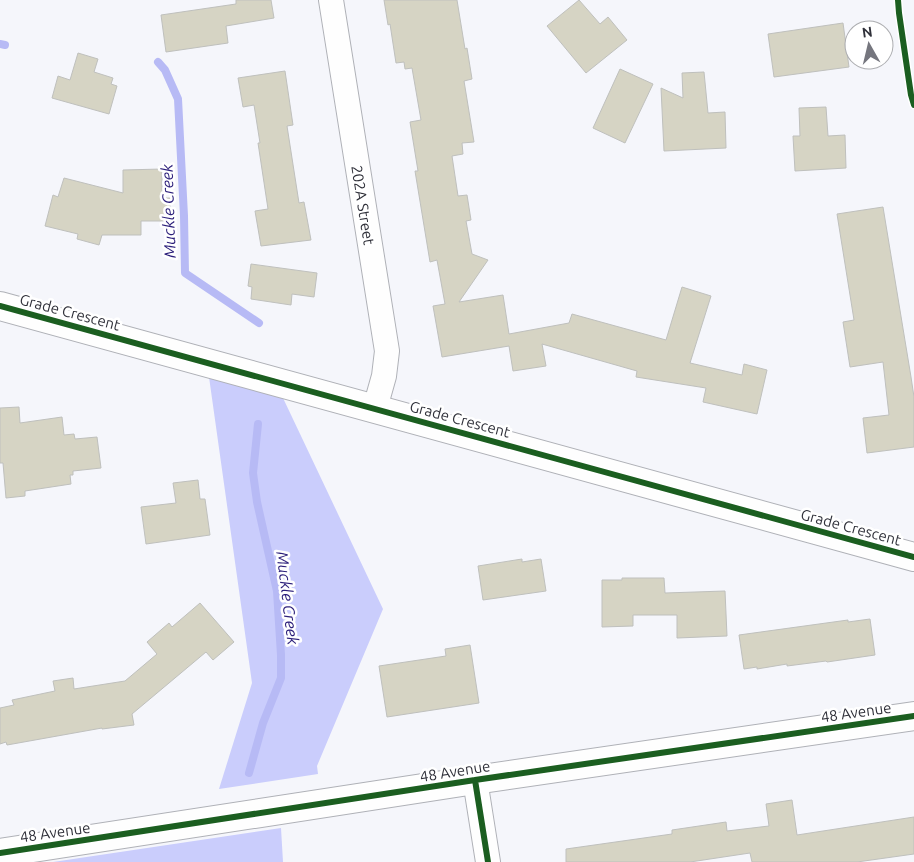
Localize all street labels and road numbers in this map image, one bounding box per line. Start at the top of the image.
street label: 202A Street [348,164,378,246]
street label: Grade Crescent [18,290,122,334]
street label: Grade Crescent [408,397,512,441]
street label: Grade Crescent [799,505,903,549]
street label: 48 Avenue [820,699,892,725]
street label: 48 Avenue [419,757,491,785]
street label: 48 Avenue [19,819,91,845]

